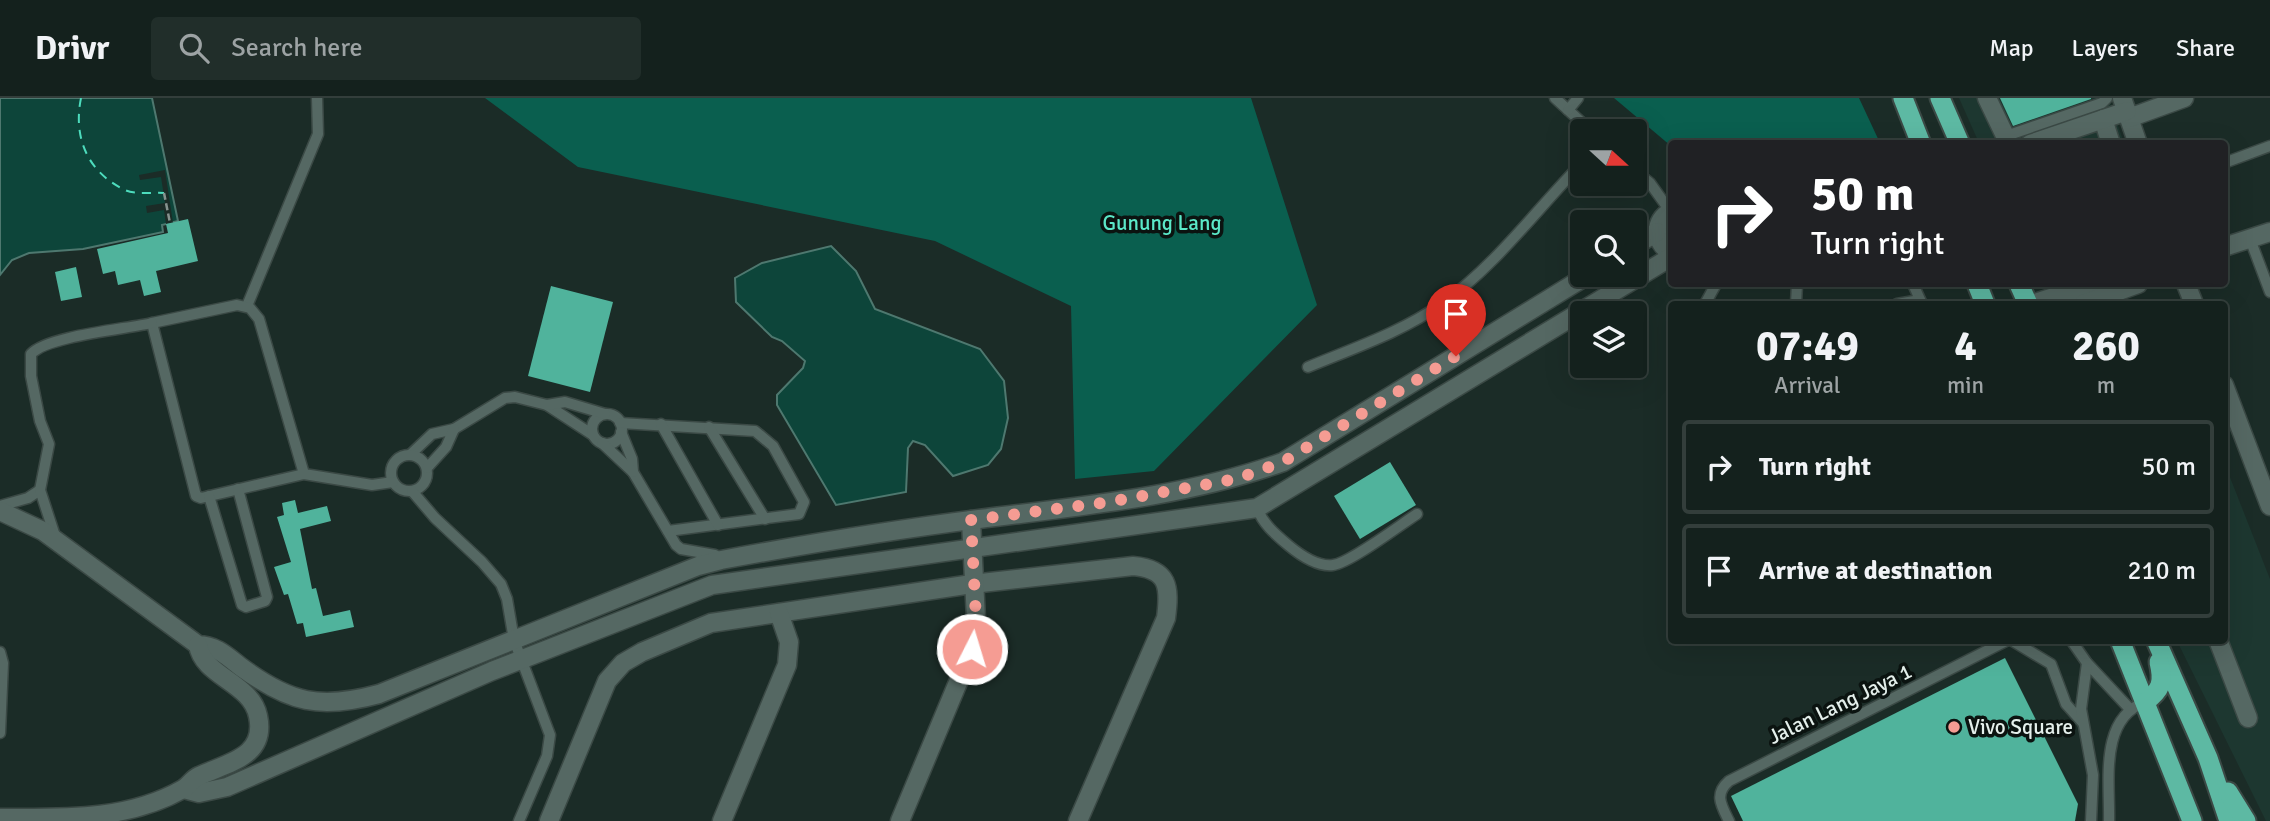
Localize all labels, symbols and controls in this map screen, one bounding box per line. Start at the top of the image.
search box [151,17,641,80]
text: Drivr [35,28,109,69]
icon: search [175,29,213,67]
text: Search here [231,32,362,64]
text: Map [1989,33,2034,63]
text: Layers [2072,33,2138,63]
text: Share [2176,33,2235,63]
north arrow [1570,119,1647,196]
map controls [1570,119,1647,378]
text: 50 m [1811,164,1914,224]
icon: right [1696,168,1787,259]
park label: Gunung Lang [1102,210,1222,236]
button: search [1570,210,1647,287]
text: Turn right [1811,224,1944,263]
pin [1426,284,1486,356]
icon: arrive [1437,295,1475,333]
button: layers [1570,301,1647,378]
text: 07:49 [1756,321,1859,372]
text: 4 [1954,321,1977,372]
text: 260 [2072,321,2140,372]
text: Arrival [1774,371,1841,400]
text: min [1947,371,1984,400]
text: m [2097,371,2115,400]
icon: right [1700,448,1738,486]
text: Turn right [1759,451,1871,483]
text: 50 m [2141,451,2196,483]
icon: arrive [1700,552,1738,590]
text: Arrive at destination [1759,555,1992,587]
text: 210 m [2127,555,2196,587]
position arrow [935,612,1009,686]
street label: Jalan Lang Jaya 1 [1764,658,1916,750]
place label: Vivo Square [1968,714,2073,740]
marker: Vivo Square [1946,719,1962,735]

